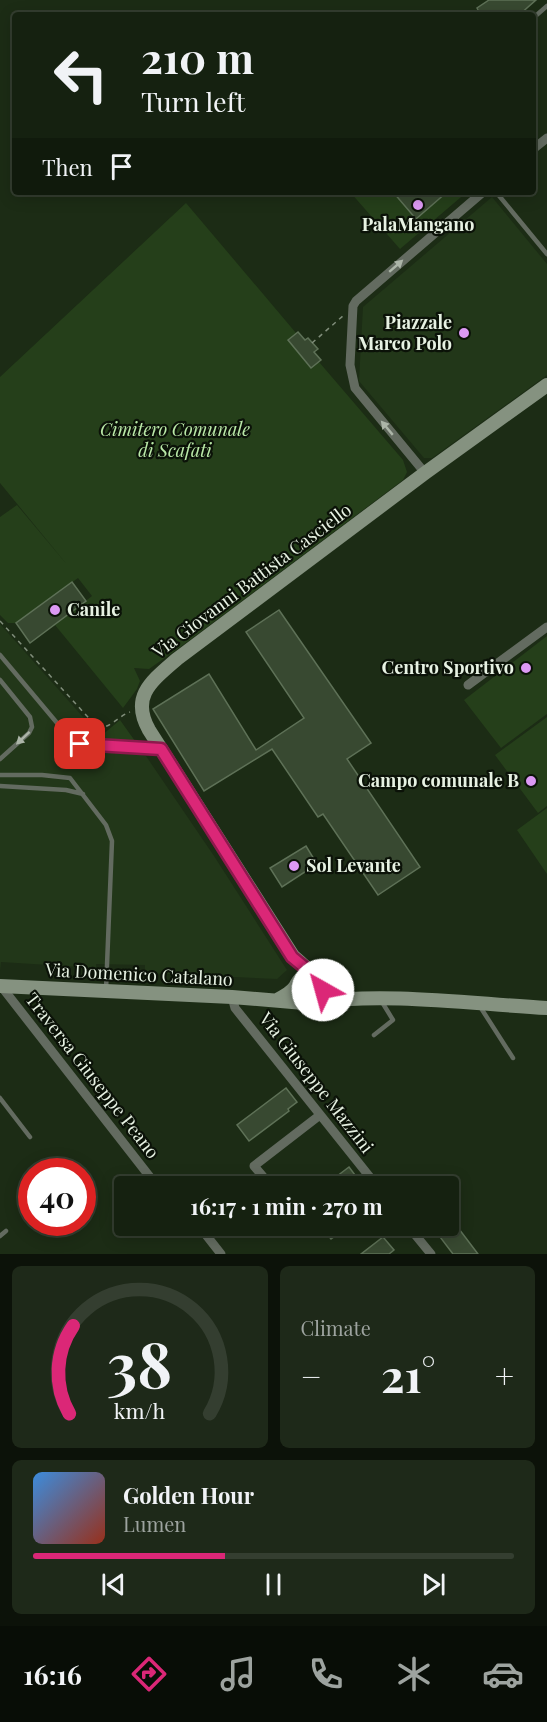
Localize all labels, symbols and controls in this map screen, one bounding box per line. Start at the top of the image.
text: 210 m [141,29,254,85]
icon: left [42,36,120,114]
text: Turn left [141,83,245,119]
icon: arrive [105,150,138,183]
text: Then [42,152,93,182]
marker: PalaMangano [411,198,425,212]
place label: PalaMangano [362,212,474,236]
one-way arrow [388,260,404,273]
place label: Piazzale Marco Polo [358,310,452,355]
marker: Piazzale Marco Polo [457,326,471,340]
park label: Cimitero Comunale di Scafati [100,417,250,462]
one-way arrow [381,420,394,436]
street label: Via Giovanni Battista Casciello [146,497,356,664]
place label: Canile [67,597,120,621]
marker: Canile [48,603,62,617]
place label: Centro Sportivo [382,655,514,679]
marker: Centro Sportivo [519,661,533,675]
pin [54,718,105,769]
icon: arrive [63,727,96,760]
one-way arrow [15,731,30,745]
place label: Campo comunale B [358,768,519,792]
marker: Campo comunale B [524,774,538,788]
place label: Sol Levante [306,853,401,877]
marker: Sol Levante [287,859,301,873]
street label: Via Domenico Catalano [44,957,234,991]
position arrow [291,958,355,1022]
street label: Traversa Giuseppe Peano [20,988,165,1163]
street label: Via Giuseppe Mazzini [254,1006,379,1158]
speed limit sign: 40 [18,1158,96,1236]
text: 16:17 · 1 min · 270 m [190,1191,383,1221]
text: Climate [301,1314,371,1341]
text: 38 [107,1320,172,1404]
text: 21° [381,1344,436,1404]
text: − [301,1353,322,1397]
text: + [495,1353,514,1397]
text: km/h [114,1396,166,1424]
text: Golden Hour [123,1480,254,1510]
text: Lumen [123,1510,186,1537]
icon: previous [97,1568,130,1601]
icon: pause [257,1568,290,1601]
icon: next [417,1568,450,1601]
icon: directions [128,1653,170,1695]
icon: music [217,1653,259,1695]
icon: phone [305,1653,347,1695]
icon: climate [393,1653,435,1695]
icon: car [482,1653,524,1695]
text: 16:16 [23,1656,82,1692]

